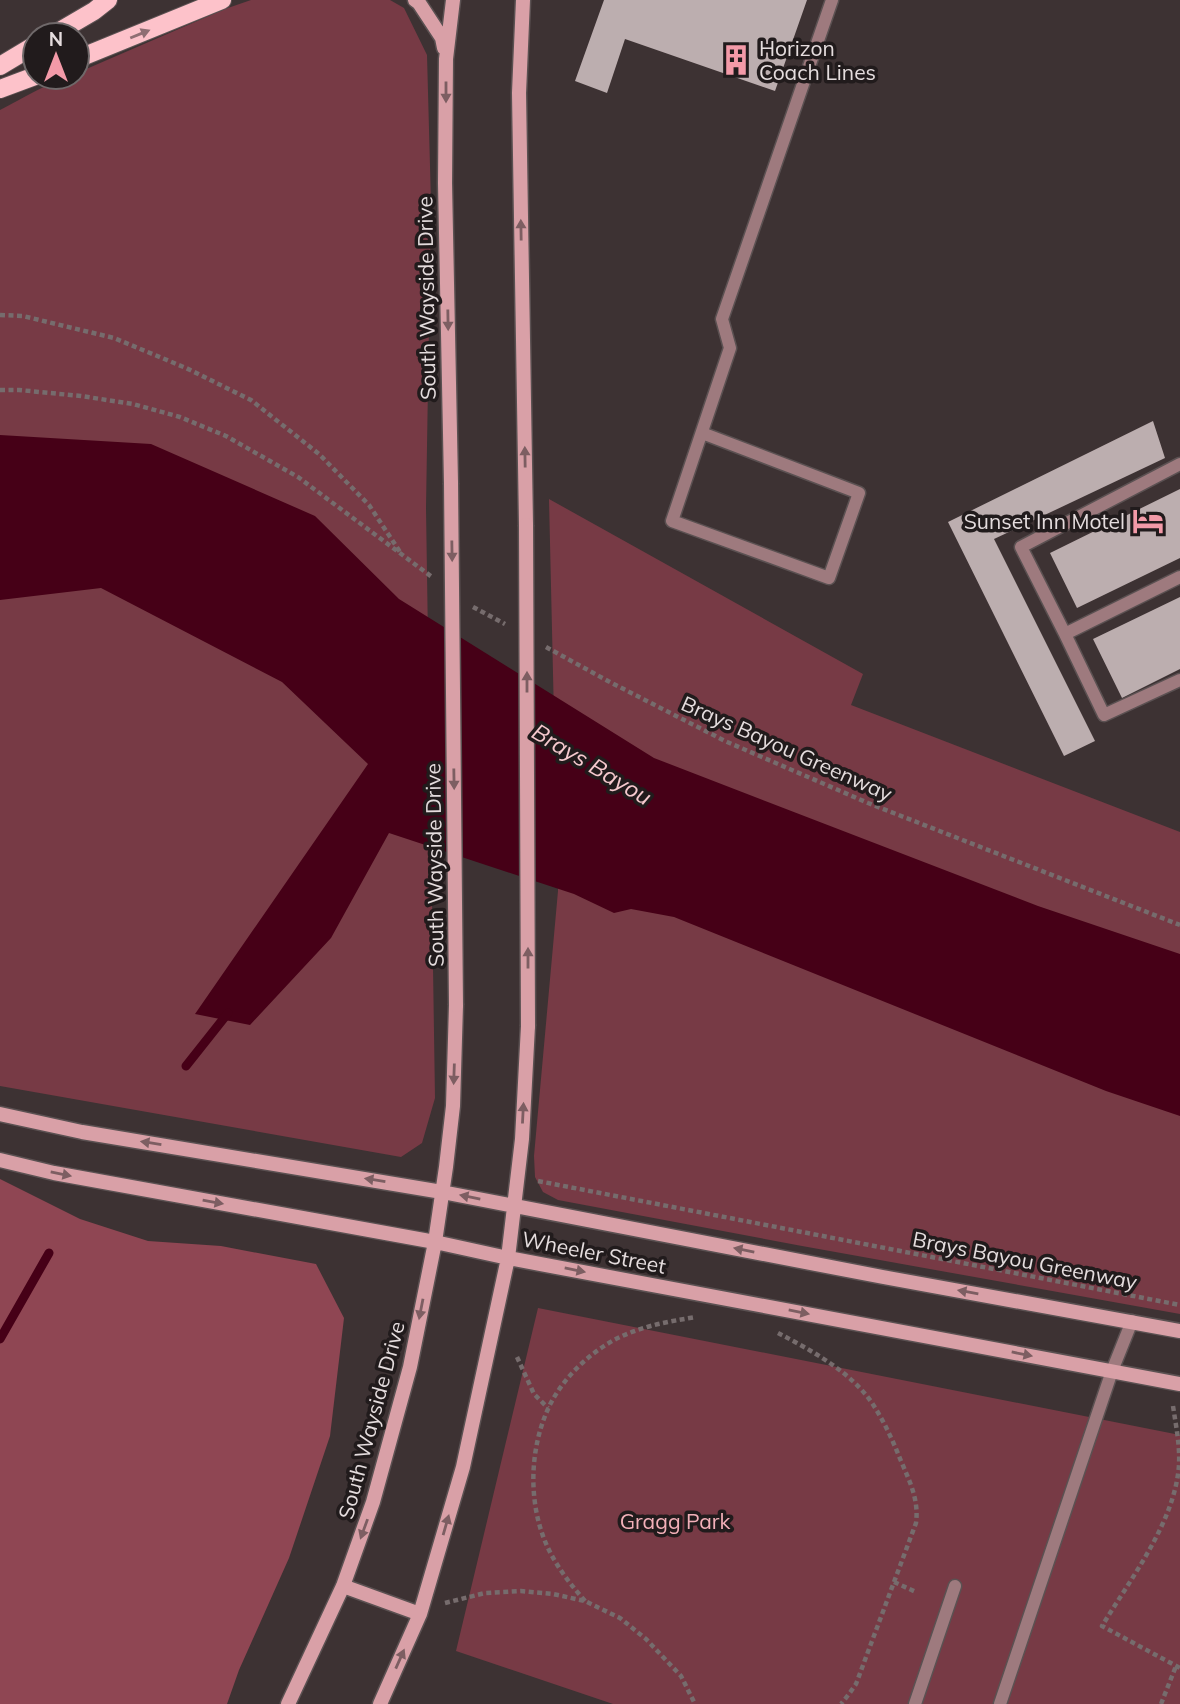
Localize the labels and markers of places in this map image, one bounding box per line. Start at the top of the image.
place label: Horizon Coach Lines [759,35,876,85]
building icon: Horizon Coach Lines [719,43,753,77]
hotel icon: Sunset Inn Motel [1131,504,1165,538]
place label: Sunset Inn Motel [964,508,1125,534]

